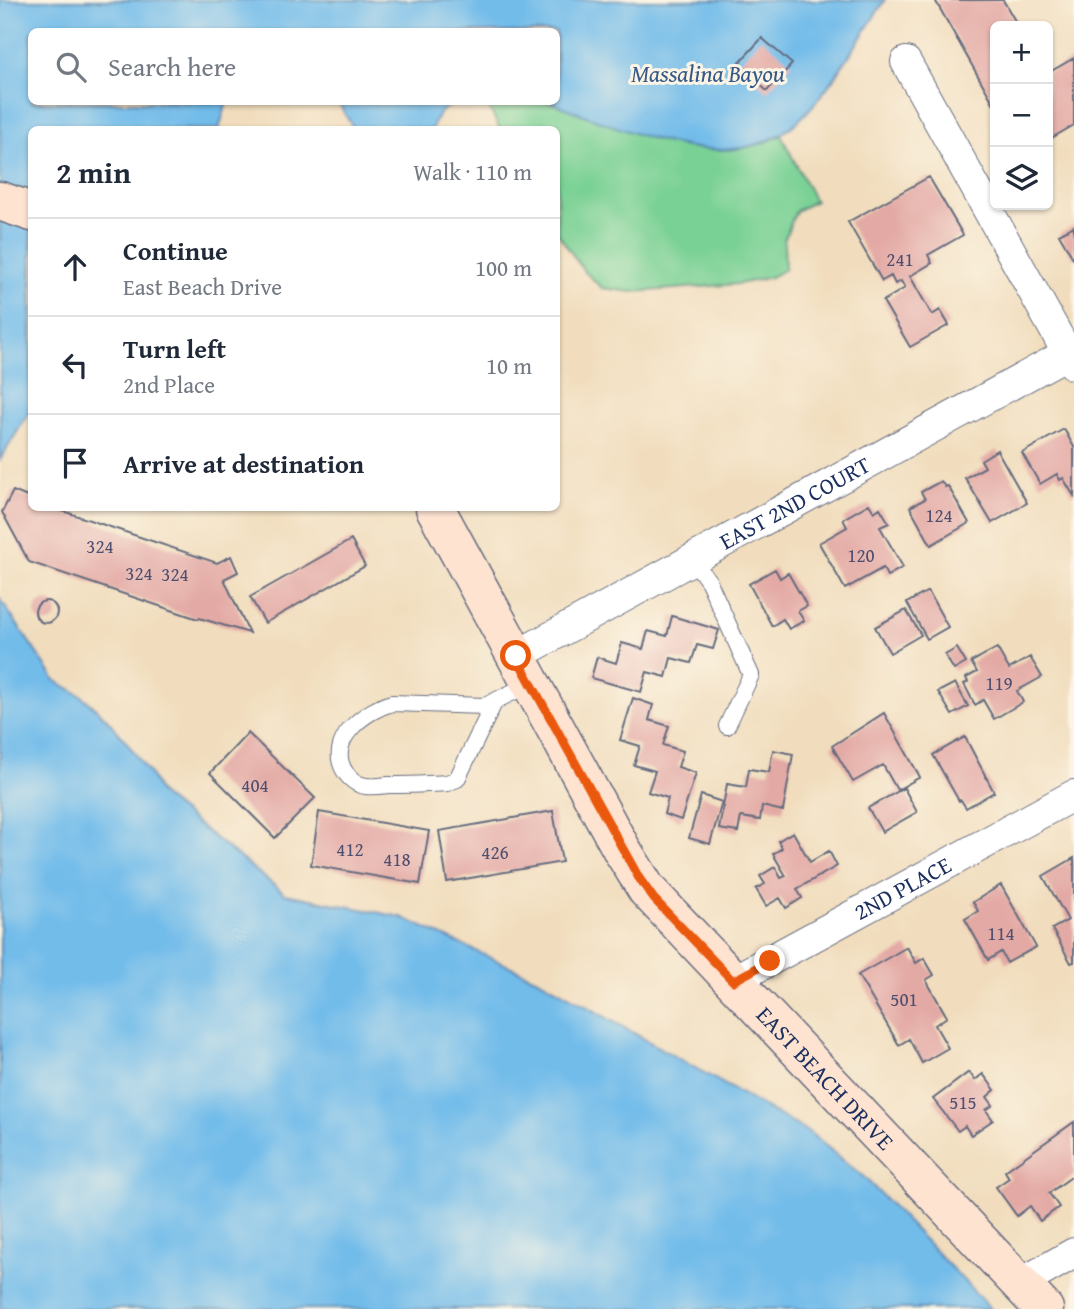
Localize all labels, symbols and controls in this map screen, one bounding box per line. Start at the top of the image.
map controls [990,21,1053,210]
button: + [990,21,1053,84]
search box [28,28,560,105]
text: Search here [108,47,236,86]
icon: search [52,48,90,86]
water label: Massalina Bayou [631,56,785,91]
button: − [990,84,1053,147]
button: layers [990,147,1053,210]
text: 2 min [56,150,131,194]
text: Walk · 110 m [413,155,532,188]
text: Continue [123,231,228,270]
house number: 241 [886,245,914,273]
icon: ahead [56,248,94,286]
text: 100 m [475,251,532,284]
text: East Beach Drive [123,270,282,303]
text: Turn left [123,329,226,368]
icon: left [56,346,94,384]
text: 10 m [486,349,532,382]
text: 2nd Place [123,368,215,401]
icon: arrive [56,444,94,482]
text: Arrive at destination [123,444,364,483]
street label: EAST 2ND COURT [713,448,876,557]
house number: 124 [925,501,953,529]
house number: 324 [86,532,114,560]
house number: 120 [847,541,875,569]
house number: 324 [125,559,153,587]
house number: 324 [161,560,189,588]
route start [500,640,531,671]
house number: 119 [985,669,1013,697]
house number: 404 [241,771,269,799]
house number: 412 [336,835,364,863]
house number: 426 [481,838,509,866]
house number: 418 [383,845,411,873]
street label: 2ND PLACE [848,848,957,928]
house number: 114 [987,919,1015,947]
route end [754,945,785,976]
house number: 501 [890,985,918,1013]
street label: EAST BEACH DRIVE [749,998,902,1157]
house number: 515 [949,1088,977,1116]

